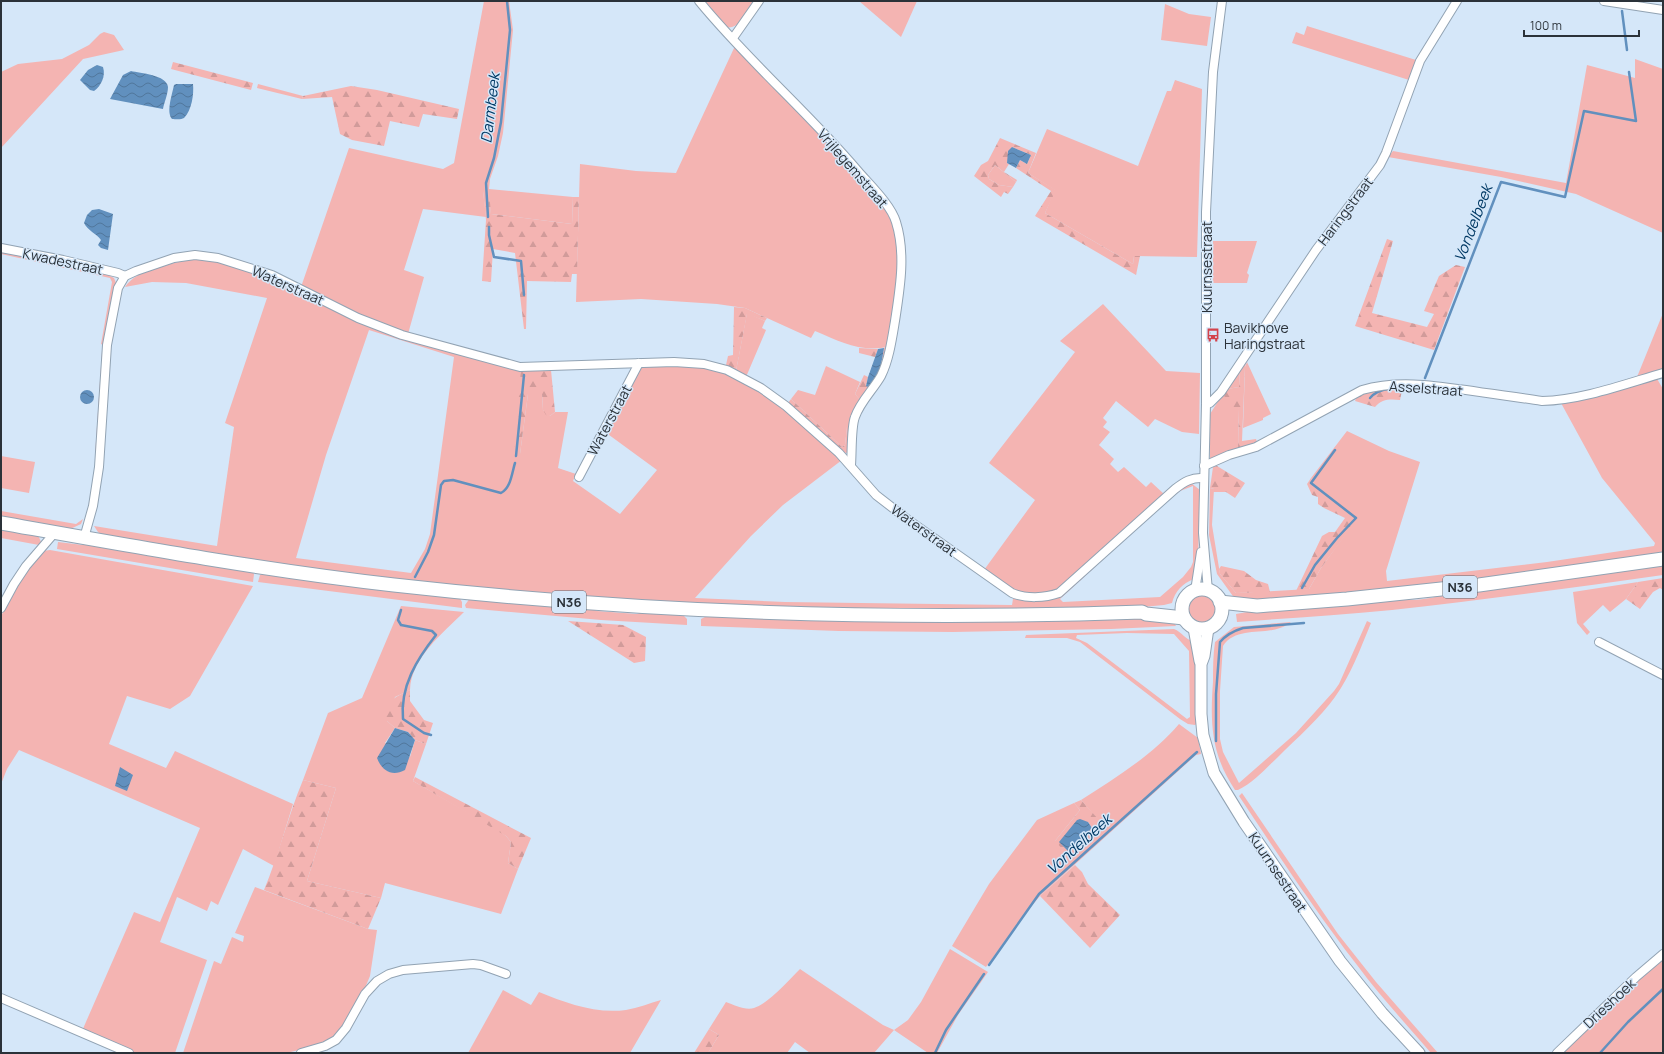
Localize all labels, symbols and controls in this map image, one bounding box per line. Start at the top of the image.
scale bar [1524,12,1639,38]
text: 100 m [1530,17,1562,34]
water label: Darmbeek [475,69,505,144]
street label: Vrijlegemstraat [813,125,893,212]
street label: Haringstraat [1313,173,1377,249]
water label: Vondelbeek [1449,179,1498,265]
street label: Kuurnsestraat [1197,220,1216,313]
street label: Kwadestraat [21,243,105,279]
street label: Waterstraat [249,261,328,310]
place label: Bavikhove Haringstraat [1224,318,1306,353]
bus stop icon: Bavikhove Haringstraat [1205,327,1221,343]
street label: Asselstraat [1388,376,1464,400]
street label: Waterstraat [582,381,636,459]
street label: Waterstraat [887,500,961,561]
road number: N36 [1443,576,1477,598]
road number: N36 [552,591,586,613]
water label: Vondelbeek [1042,807,1118,879]
street label: Kuurnsestraat [1244,828,1312,916]
street label: Drieshoek [1579,973,1640,1032]

